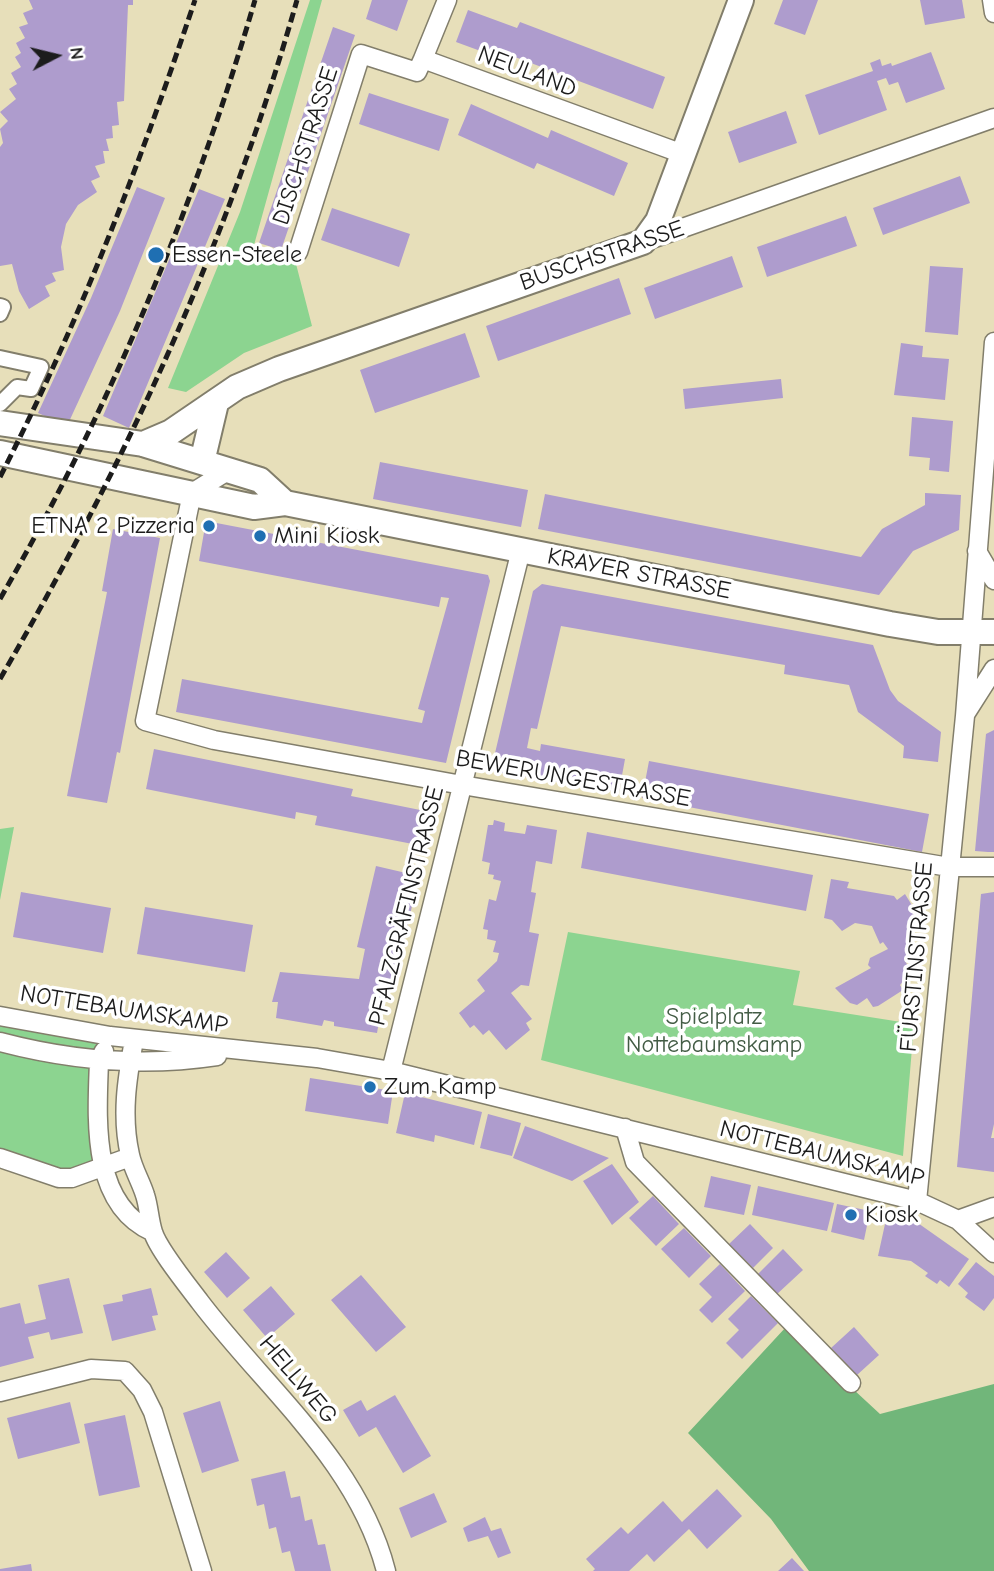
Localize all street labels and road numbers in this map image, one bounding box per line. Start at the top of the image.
street label: NEULAND [473,40,581,104]
street label: DISCHSTRASSE [267,63,345,229]
street label: BUSCHSTRASSE [516,214,688,298]
street label: KRAYER STRASSE [545,542,733,606]
street label: BEWERUNGESTRASSE [453,744,693,814]
street label: PFALZGRÄFINSTRASSE [363,783,451,1029]
street label: FÜRSTINSTRASSE [894,861,940,1053]
street label: NOTTEBAUMSKAMP [18,979,230,1041]
street label: NOTTEBAUMSKAMP [717,1115,927,1193]
street label: HELLWEG [253,1330,343,1430]

